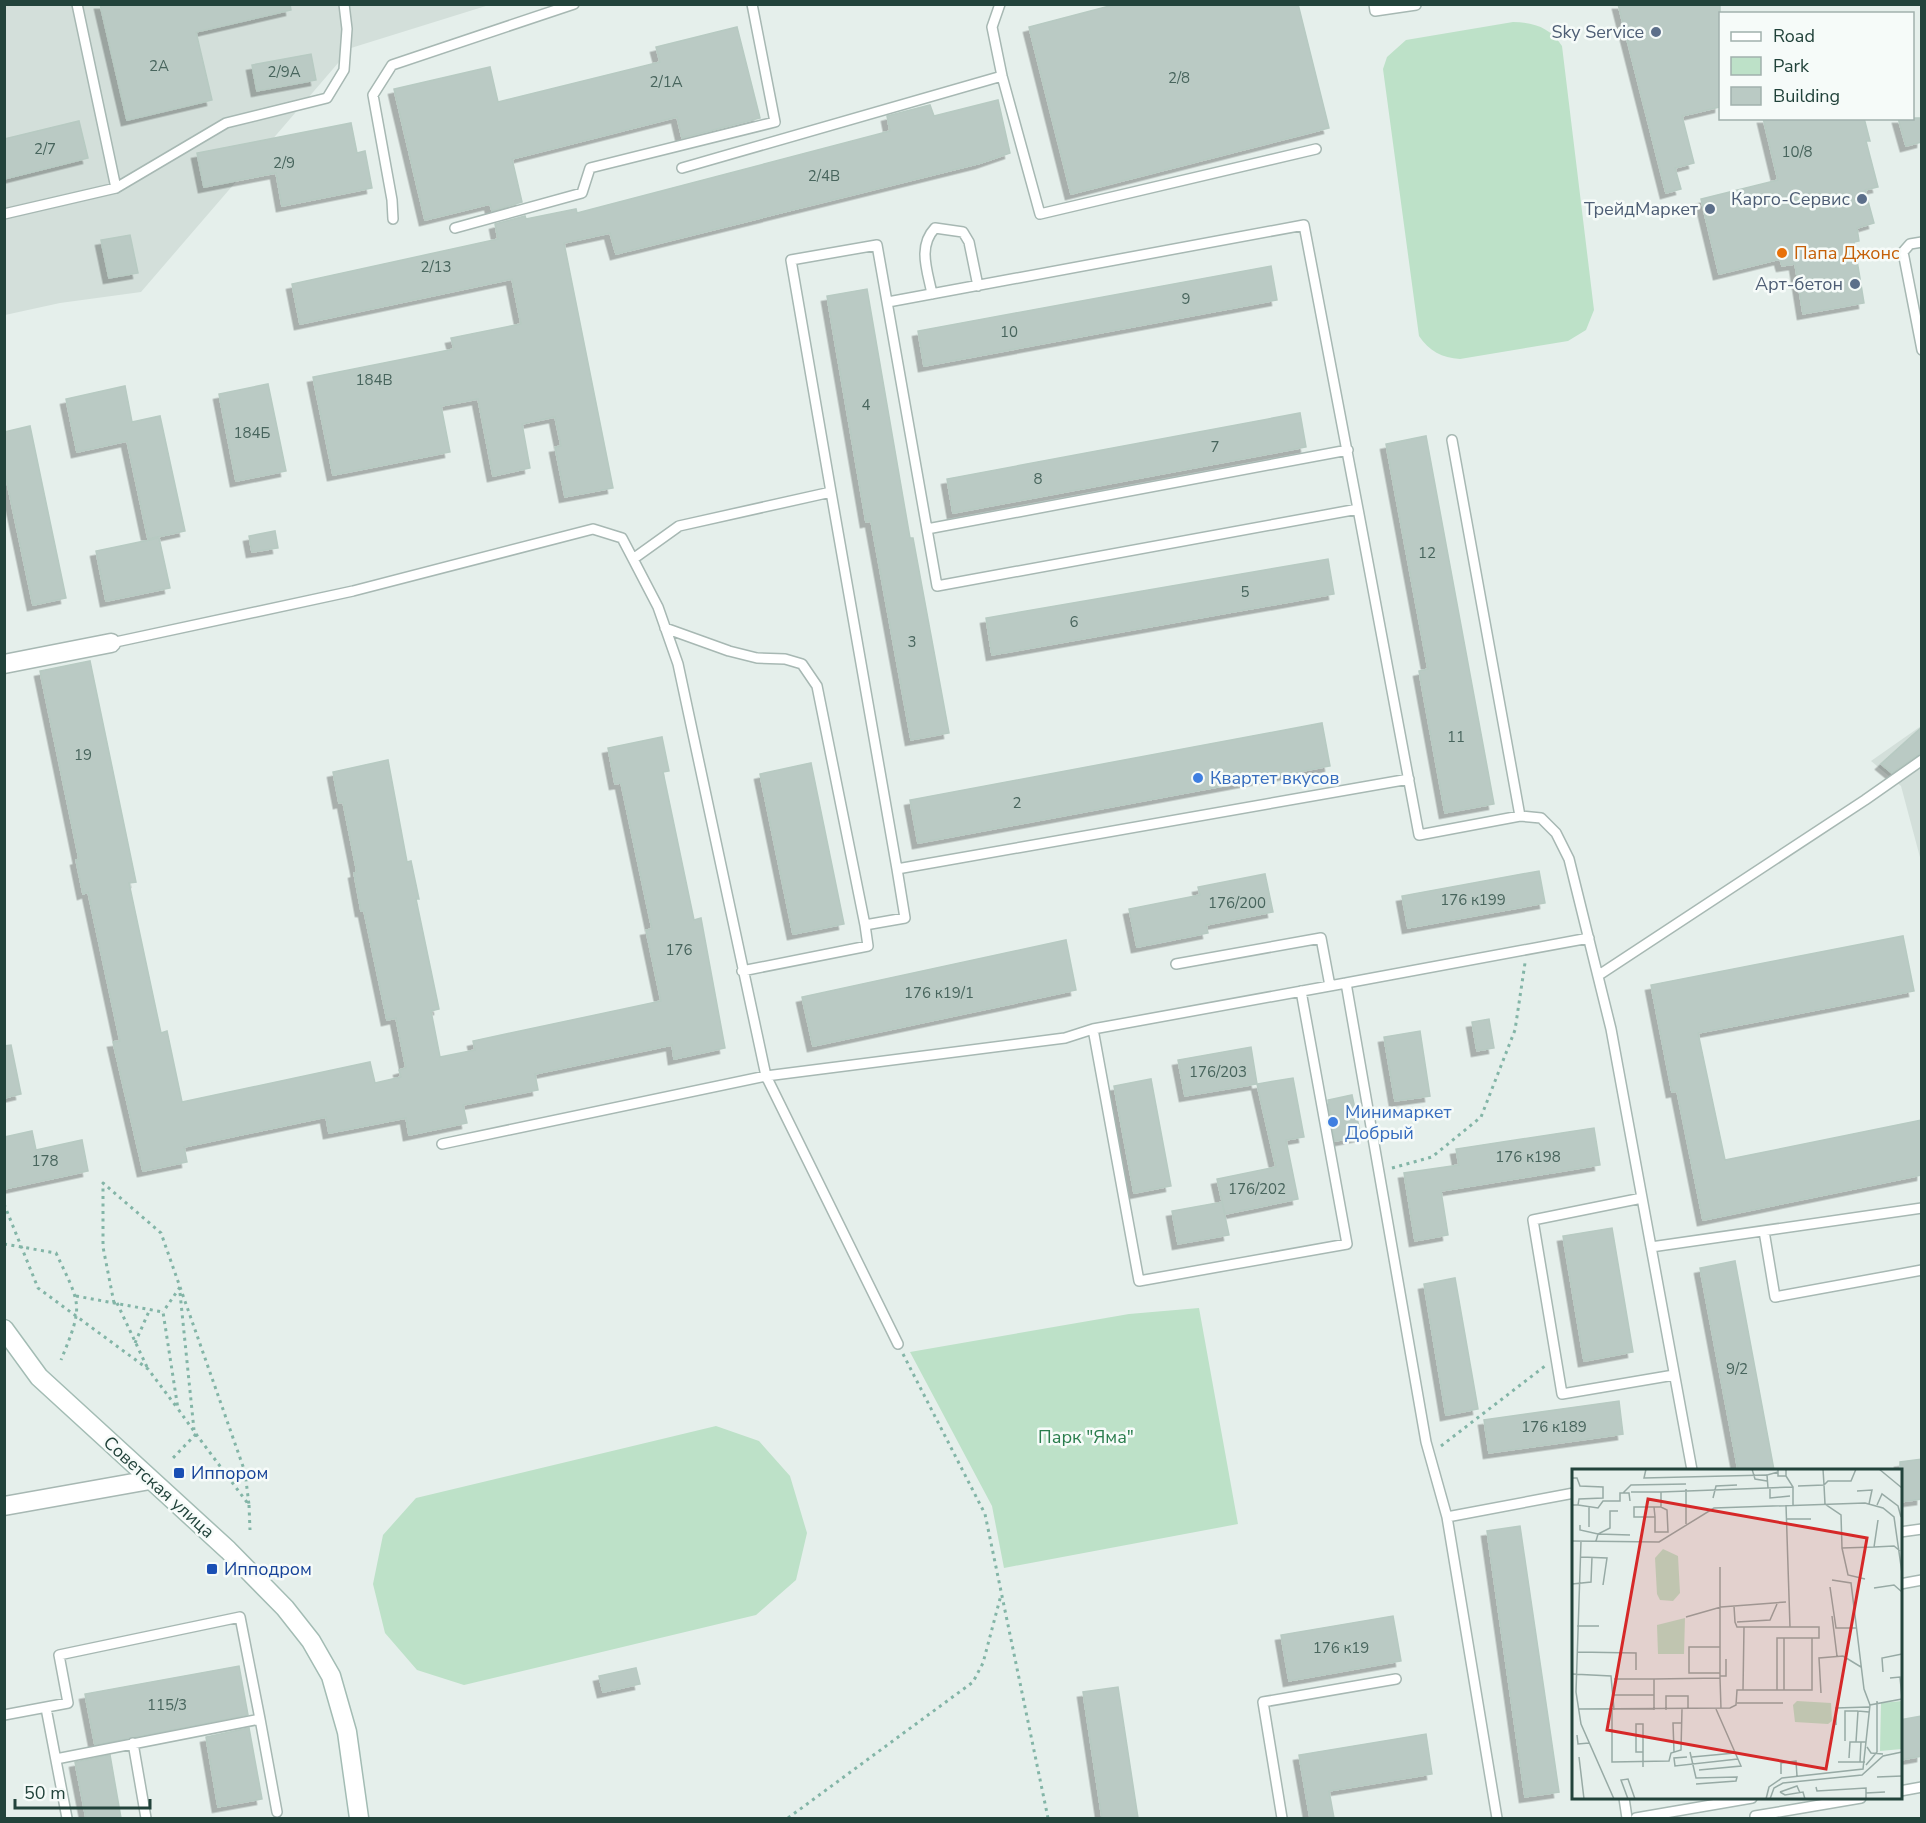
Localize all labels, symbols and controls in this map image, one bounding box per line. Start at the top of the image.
legend [1719,12,1914,120]
place label: Sky Service [1552,20,1644,44]
text: Road [1773,24,1815,48]
marker: Sky Service [1649,25,1663,39]
text: Park [1773,54,1810,78]
house number: 2А [149,56,169,76]
house number: 2/9А [267,62,301,82]
house number: 2/8 [1168,68,1190,88]
house number: 2/1А [649,72,683,92]
text: Building [1773,84,1840,108]
house number: 2/7 [34,139,56,159]
house number: 10/8 [1781,142,1813,162]
house number: 2/9 [273,153,295,173]
house number: 2/4В [808,166,840,186]
place label: Карго-Сервис [1731,187,1850,211]
marker: Карго-Сервис [1855,192,1869,206]
place label: ТрейдМаркет [1584,197,1698,221]
marker: ТрейдМаркет [1703,202,1717,216]
place label: Папа Джонс [1794,241,1900,265]
marker: Папа Джонс [1775,246,1789,260]
house number: 2/13 [420,257,452,277]
place label: Арт-бетон [1755,272,1843,296]
marker: Арт-бетон [1848,277,1862,291]
house number: 9 [1181,289,1191,309]
house number: 10 [1000,322,1018,342]
house number: 184В [355,370,393,390]
house number: 4 [861,395,871,415]
house number: 184Б [234,423,271,443]
house number: 7 [1210,437,1220,457]
house number: 8 [1033,469,1043,489]
house number: 12 [1418,543,1436,563]
house number: 5 [1240,582,1250,602]
house number: 6 [1069,612,1079,632]
house number: 3 [907,632,917,652]
house number: 11 [1447,727,1465,747]
house number: 19 [74,745,92,765]
place label: Квартет вкусов [1210,766,1339,790]
marker: Квартет вкусов [1191,771,1205,785]
house number: 2 [1012,793,1022,813]
house number: 176 к199 [1440,890,1506,910]
house number: 176/200 [1208,893,1266,913]
house number: 176 [665,940,693,960]
house number: 176 к19/1 [904,983,974,1003]
house number: 176/203 [1189,1062,1247,1082]
place label: Минимаркет Добрый [1345,1100,1451,1145]
marker: Минимаркет Добрый [1326,1115,1340,1129]
house number: 176 к198 [1495,1147,1561,1167]
house number: 178 [31,1151,59,1171]
house number: 176/202 [1228,1179,1286,1199]
house number: 9/2 [1726,1359,1748,1379]
house number: 176 к189 [1521,1417,1587,1437]
park label: Парк "Яма" [1038,1425,1134,1449]
street label: Советская улица [98,1431,220,1543]
place label: Иппором [191,1461,268,1485]
marker: Иппором [172,1466,186,1480]
inset map [1572,1469,1902,1799]
place label: Ипподром [224,1557,312,1581]
marker: Ипподром [205,1562,219,1576]
house number: 176 к19 [1313,1638,1369,1658]
house number: 115/3 [147,1695,187,1715]
scale bar [15,1772,150,1810]
text: 50 m [24,1781,66,1805]

